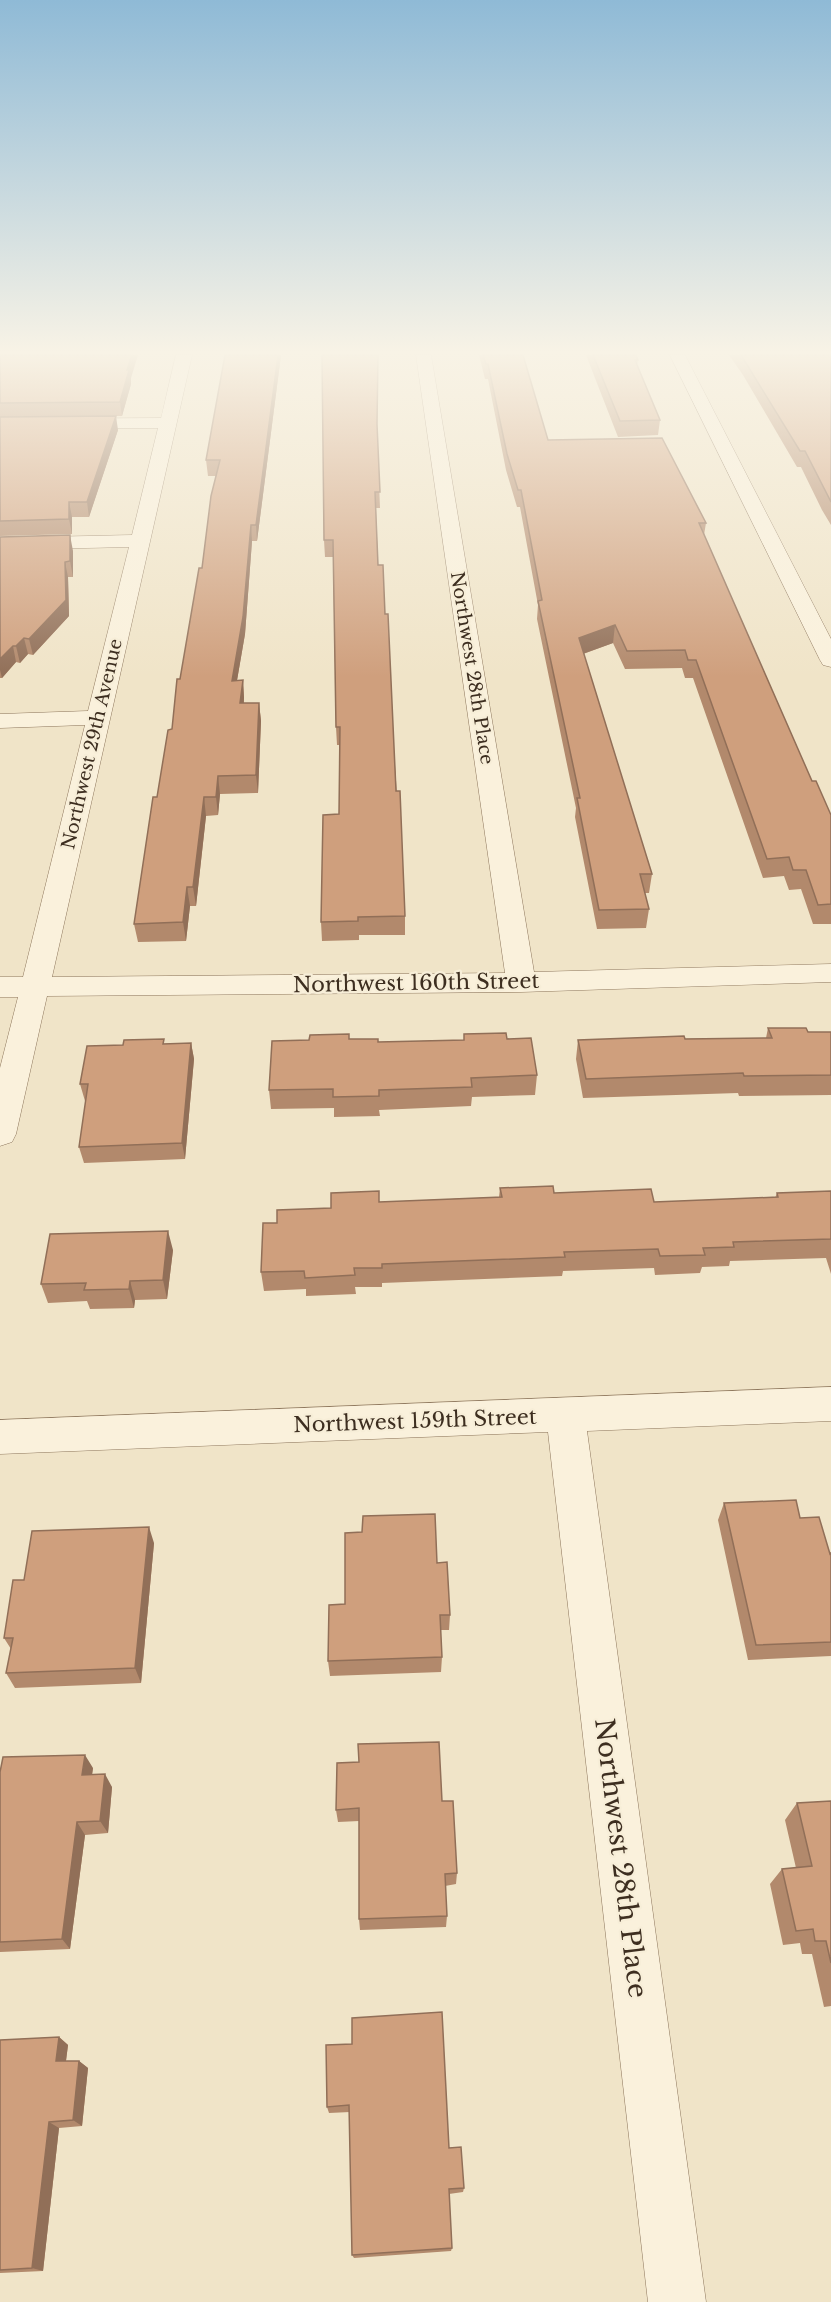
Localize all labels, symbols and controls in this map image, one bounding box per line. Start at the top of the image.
street label: Northwest 28th Place [446,570,498,766]
street label: Northwest 29th Avenue [57,637,127,851]
street label: Northwest 160th Street [293,968,540,998]
street label: Northwest 159th Street [293,1404,537,1438]
street label: Northwest 28th Place [588,1716,654,2000]

